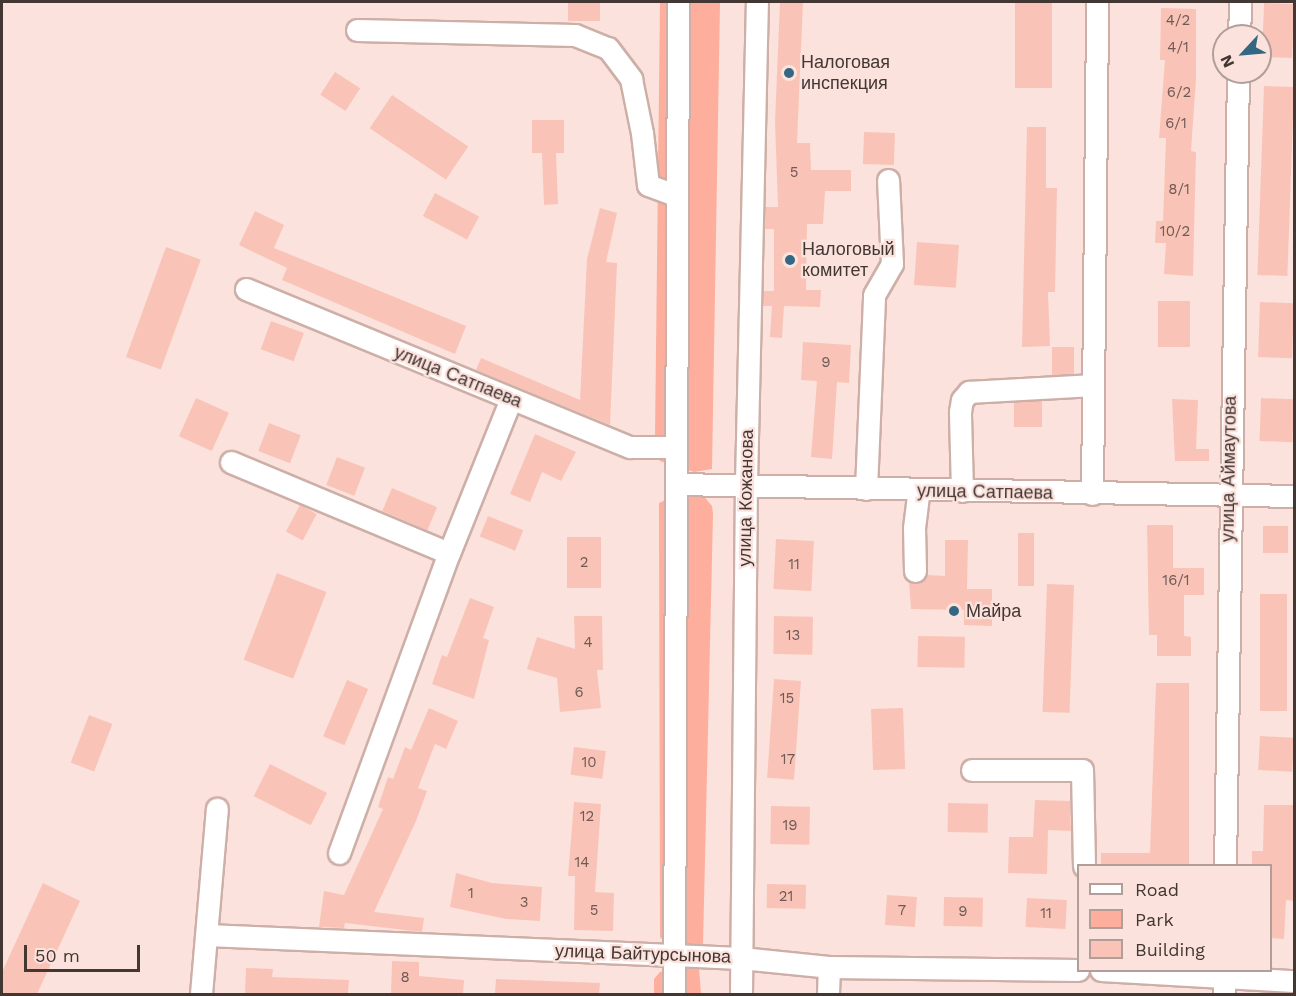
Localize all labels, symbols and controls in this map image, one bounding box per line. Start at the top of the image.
house number: 4/2 [1166,12,1190,30]
north arrow [1212,24,1272,84]
house number: 4/1 [1167,39,1189,57]
place label: Налоговая инспекция [801,52,890,94]
text: N [1216,52,1238,71]
marker: Налоговая инспекция [782,66,796,80]
house number: 6/2 [1167,84,1191,102]
house number: 6/1 [1165,115,1187,133]
house number: 5 [790,164,798,182]
house number: 8/1 [1168,181,1190,199]
house number: 10/2 [1160,223,1190,241]
place label: Налоговый комитет [802,239,894,282]
marker: Налоговый комитет [783,253,797,267]
street label: улица Сатпаева [391,342,525,412]
house number: 9 [821,354,831,372]
street label: улица Аймаутова [1217,396,1241,542]
street label: улица Кожанова [734,429,758,567]
street label: улица Сатпаева [917,480,1053,504]
house number: 2 [580,554,588,572]
house number: 11 [788,556,800,574]
house number: 16/1 [1162,572,1190,590]
place label: Майра [966,600,1021,622]
marker: Майра [947,604,961,618]
house number: 13 [786,627,800,645]
house number: 4 [583,634,593,652]
house number: 6 [574,684,584,702]
house number: 15 [780,690,794,708]
house number: 17 [781,751,795,769]
house number: 10 [581,754,597,772]
house number: 12 [580,808,594,826]
house number: 19 [782,817,798,835]
house number: 14 [574,854,590,872]
legend [1077,864,1272,972]
text: Road [1135,879,1179,900]
house number: 1 [468,885,474,903]
house number: 21 [779,888,793,906]
house number: 3 [520,894,528,912]
house number: 5 [590,902,598,920]
house number: 7 [898,902,906,920]
house number: 9 [958,903,968,921]
house number: 11 [1040,905,1052,923]
text: Park [1135,909,1174,930]
scale bar [27,933,142,971]
text: Building [1135,939,1205,960]
street label: улица Байтурсынова [555,940,731,968]
text: 50 m [35,945,80,966]
house number: 8 [400,969,410,987]

